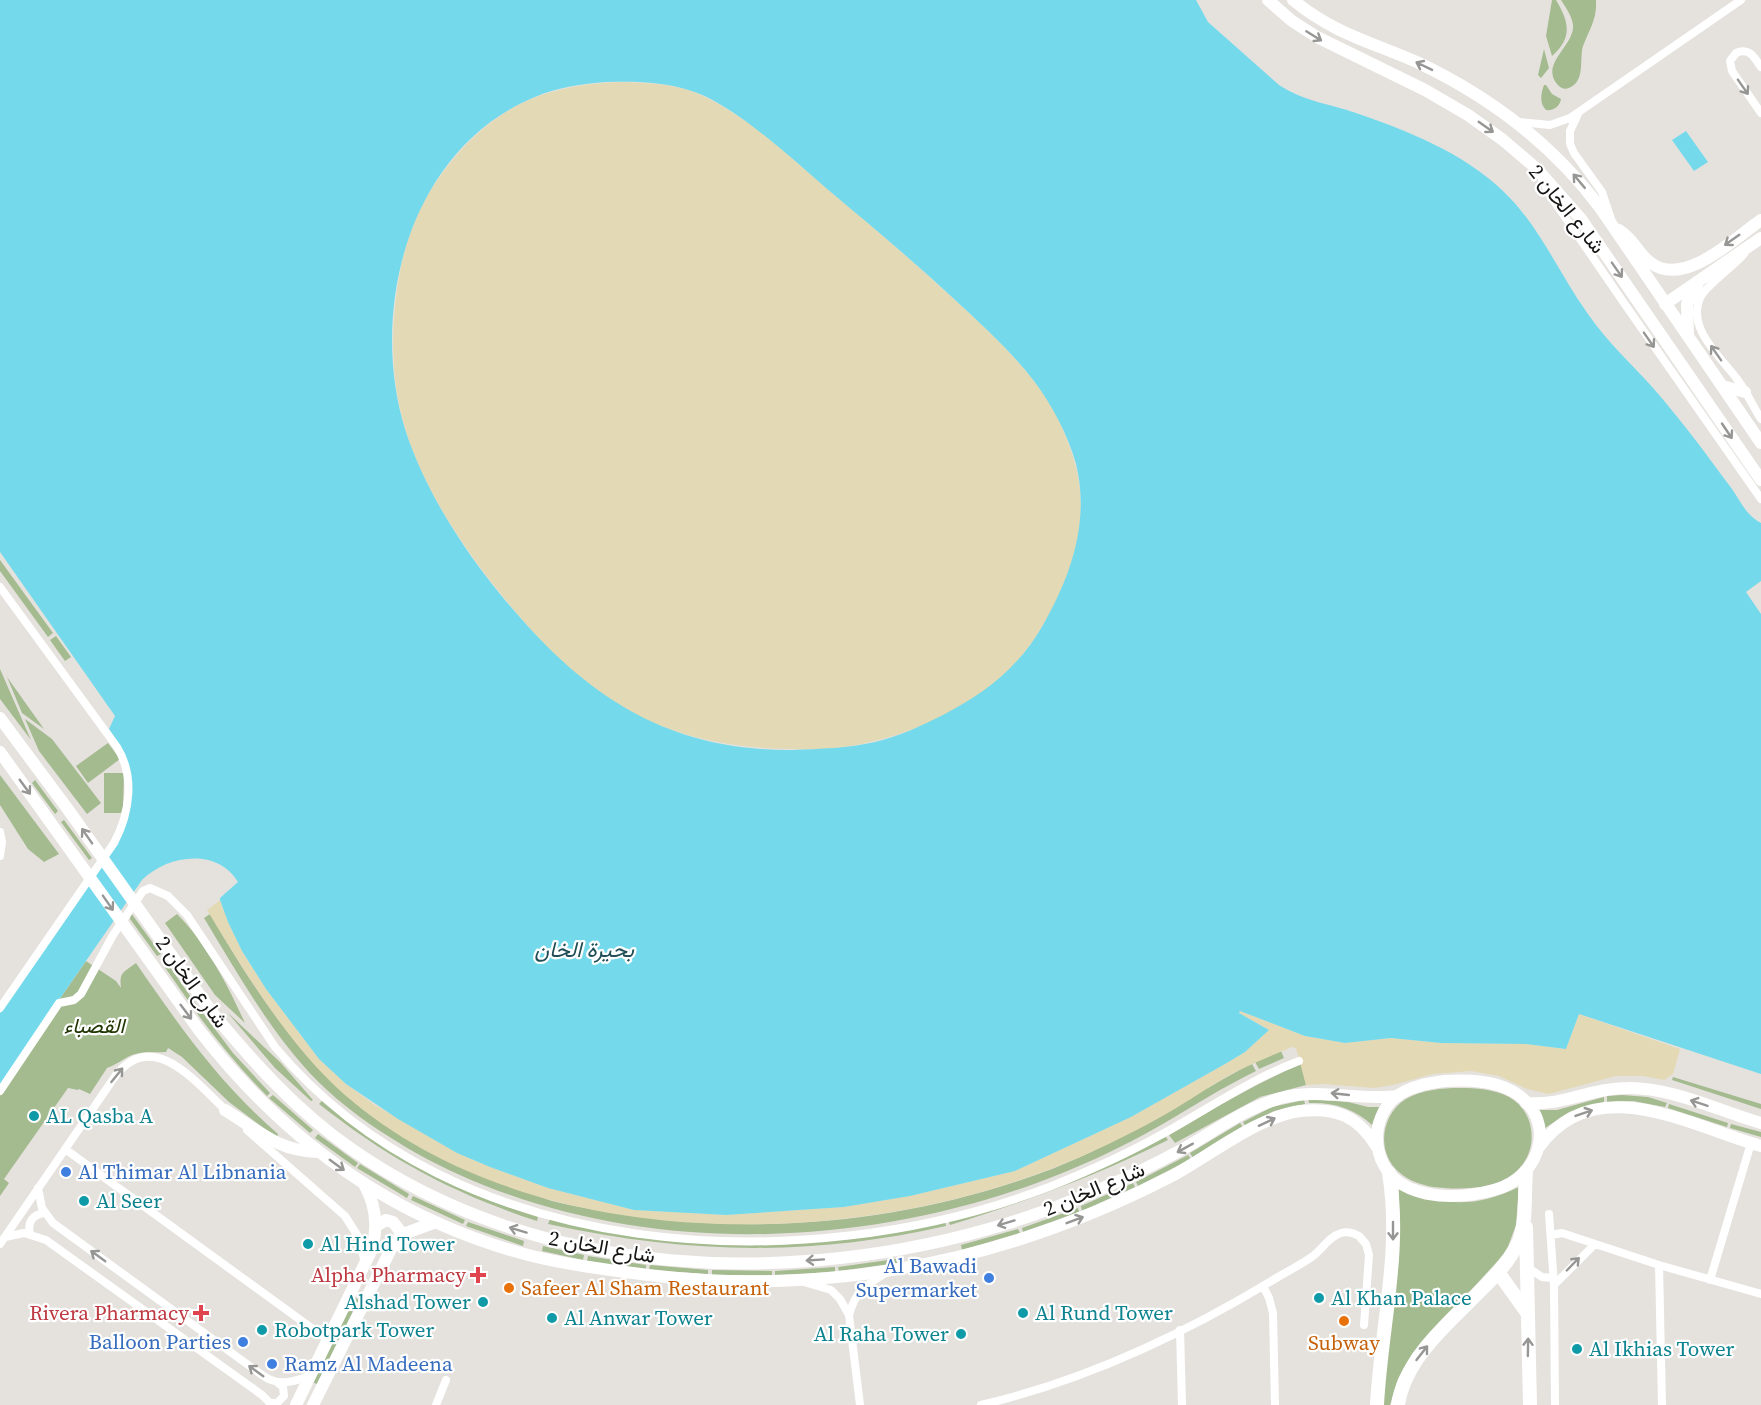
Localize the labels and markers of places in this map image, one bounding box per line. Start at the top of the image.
place label: AL Qasba A [46,1101,153,1130]
marker: AL Qasba A [27,1109,41,1123]
place label: Al Thimar Al Libnania [78,1157,287,1186]
marker: Al Thimar Al Libnania [59,1165,73,1179]
place label: Al Seer [96,1186,162,1215]
marker: Al Seer [77,1194,91,1208]
place label: Al Hind Tower [320,1229,455,1258]
marker: Al Hind Tower [301,1237,315,1251]
place label: Al Bawadi Supermarket [856,1251,977,1304]
place label: Alpha Pharmacy [311,1260,466,1289]
marker: Alpha Pharmacy [471,1268,485,1282]
marker: Al Bawadi Supermarket [982,1271,996,1285]
place label: Safeer Al Sham Restaurant [521,1273,769,1302]
marker: Safeer Al Sham Restaurant [502,1281,516,1295]
place label: Al Khan Palace [1331,1283,1472,1312]
place label: Alshad Tower [344,1287,471,1316]
marker: Al Khan Palace [1312,1291,1326,1305]
marker: Alshad Tower [476,1295,490,1309]
place label: Rivera Pharmacy [29,1298,189,1327]
place label: Al Rund Tower [1035,1298,1173,1327]
place label: Al Anwar Tower [564,1303,713,1332]
marker: Rivera Pharmacy [194,1306,208,1320]
marker: Al Rund Tower [1016,1306,1030,1320]
marker: Al Anwar Tower [545,1311,559,1325]
marker: Subway [1337,1314,1351,1328]
place label: Robotpark Tower [274,1315,435,1344]
place label: Al Raha Tower [814,1319,949,1348]
marker: Robotpark Tower [255,1323,269,1337]
place label: Balloon Parties [89,1327,231,1356]
marker: Al Raha Tower [954,1327,968,1341]
place label: Subway [1308,1328,1380,1357]
place label: Al Ikhias Tower [1589,1334,1735,1363]
marker: Balloon Parties [236,1335,250,1349]
marker: Al Ikhias Tower [1570,1342,1584,1356]
place label: Ramz Al Madeena [284,1349,453,1378]
marker: Ramz Al Madeena [265,1357,279,1371]

